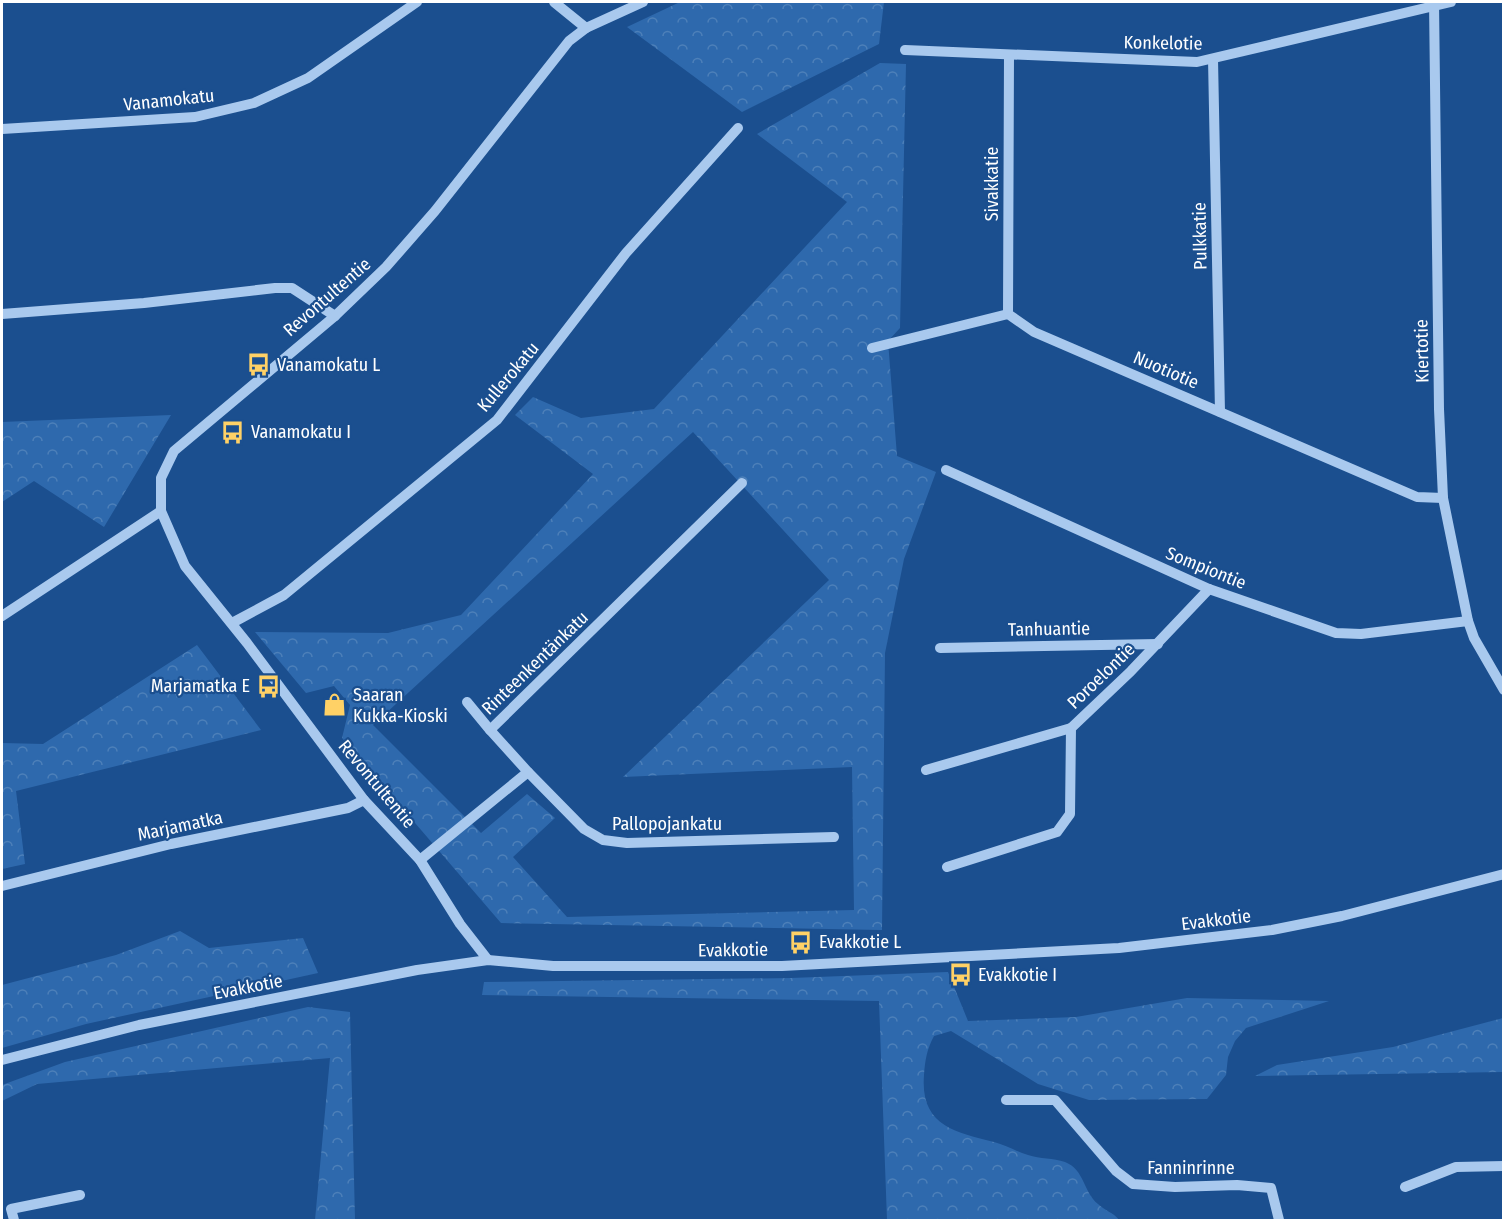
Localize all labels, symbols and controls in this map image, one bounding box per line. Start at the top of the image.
street label: Konkelotie [1123,31,1203,55]
street label: Vanamokatu [123,84,215,116]
street label: Sivakkatie [981,147,1003,221]
street label: Pulkkatie [1188,202,1212,270]
street label: Revontultentie [279,253,375,341]
street label: Kiertotie [1410,319,1434,383]
street label: Kullerokatu [472,338,544,416]
street label: Nuotiotie [1130,346,1202,394]
bus stop icon: Vanamokatu L [246,352,272,378]
place label: Vanamokatu L [277,354,380,376]
bus stop icon: Vanamokatu I [220,419,246,445]
place label: Vanamokatu I [251,421,351,443]
street label: Sompiontie [1163,542,1249,594]
street label: Rinteenkentänkatu [477,607,593,719]
street label: Tanhuantie [1008,617,1090,641]
street label: Poroelontie [1063,638,1139,714]
bus stop icon: Marjamatka E [255,673,281,699]
place label: Marjamatka E [151,675,250,697]
place label: Saaran Kukka-Kioski [353,684,448,727]
shop icon: Saaran Kukka-Kioski [322,692,348,718]
street label: Revontultentie [334,735,420,833]
street label: Marjamatka [135,806,225,846]
street label: Pallopojankatu [612,813,722,835]
street label: Evakkotie [1180,905,1252,935]
bus stop icon: Evakkotie L [788,929,814,955]
place label: Evakkotie L [819,931,901,953]
street label: Evakkotie [698,938,768,962]
bus stop icon: Evakkotie I [947,962,973,988]
place label: Evakkotie I [978,964,1057,986]
street label: Evakkotie [212,969,285,1004]
street label: Fanninrinne [1147,1157,1235,1179]

